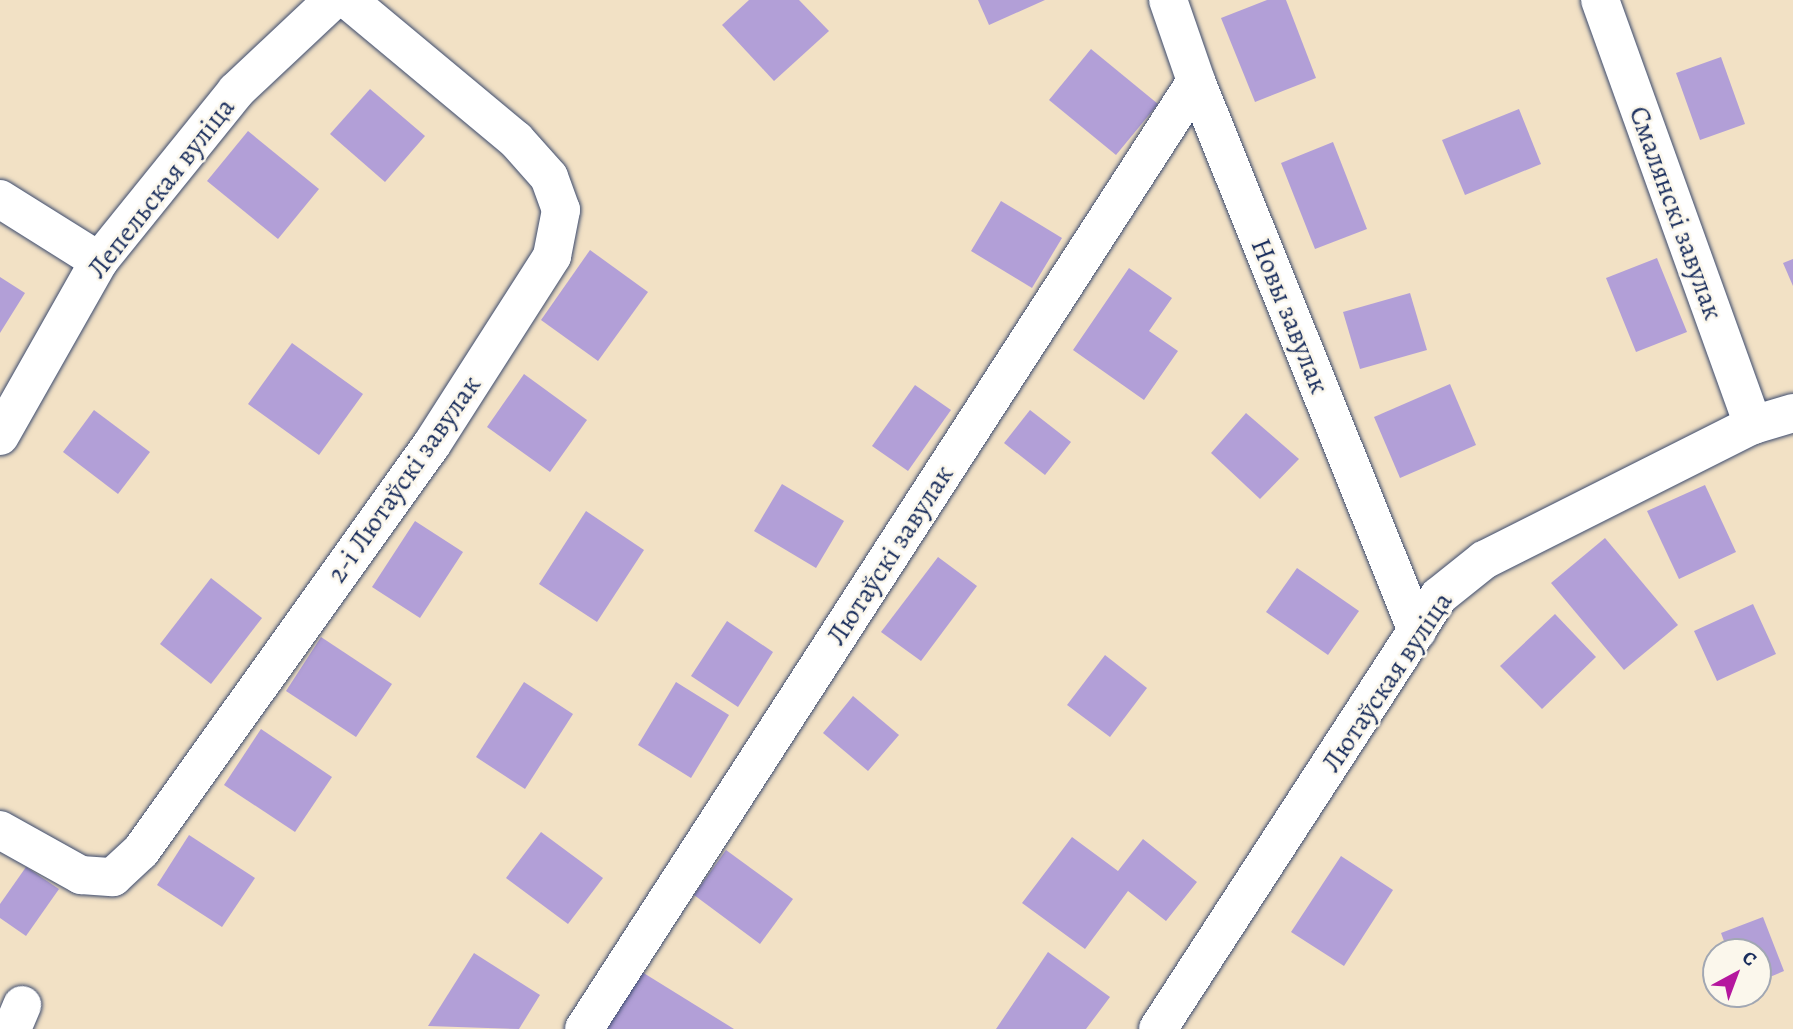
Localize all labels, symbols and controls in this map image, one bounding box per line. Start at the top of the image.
street label: Лепельская вуліца [80,91,242,285]
street label: Смалянскі завулак [1622,102,1730,324]
street label: Новы завулак [1244,233,1336,399]
street label: 2-і Лютаўскі завулак [320,369,488,589]
street label: Лютаўскі завулак [819,459,961,651]
street label: Лютаўская вуліца [1314,586,1460,778]
north arrow [1702,938,1772,1008]
text: С [1737,945,1762,972]

